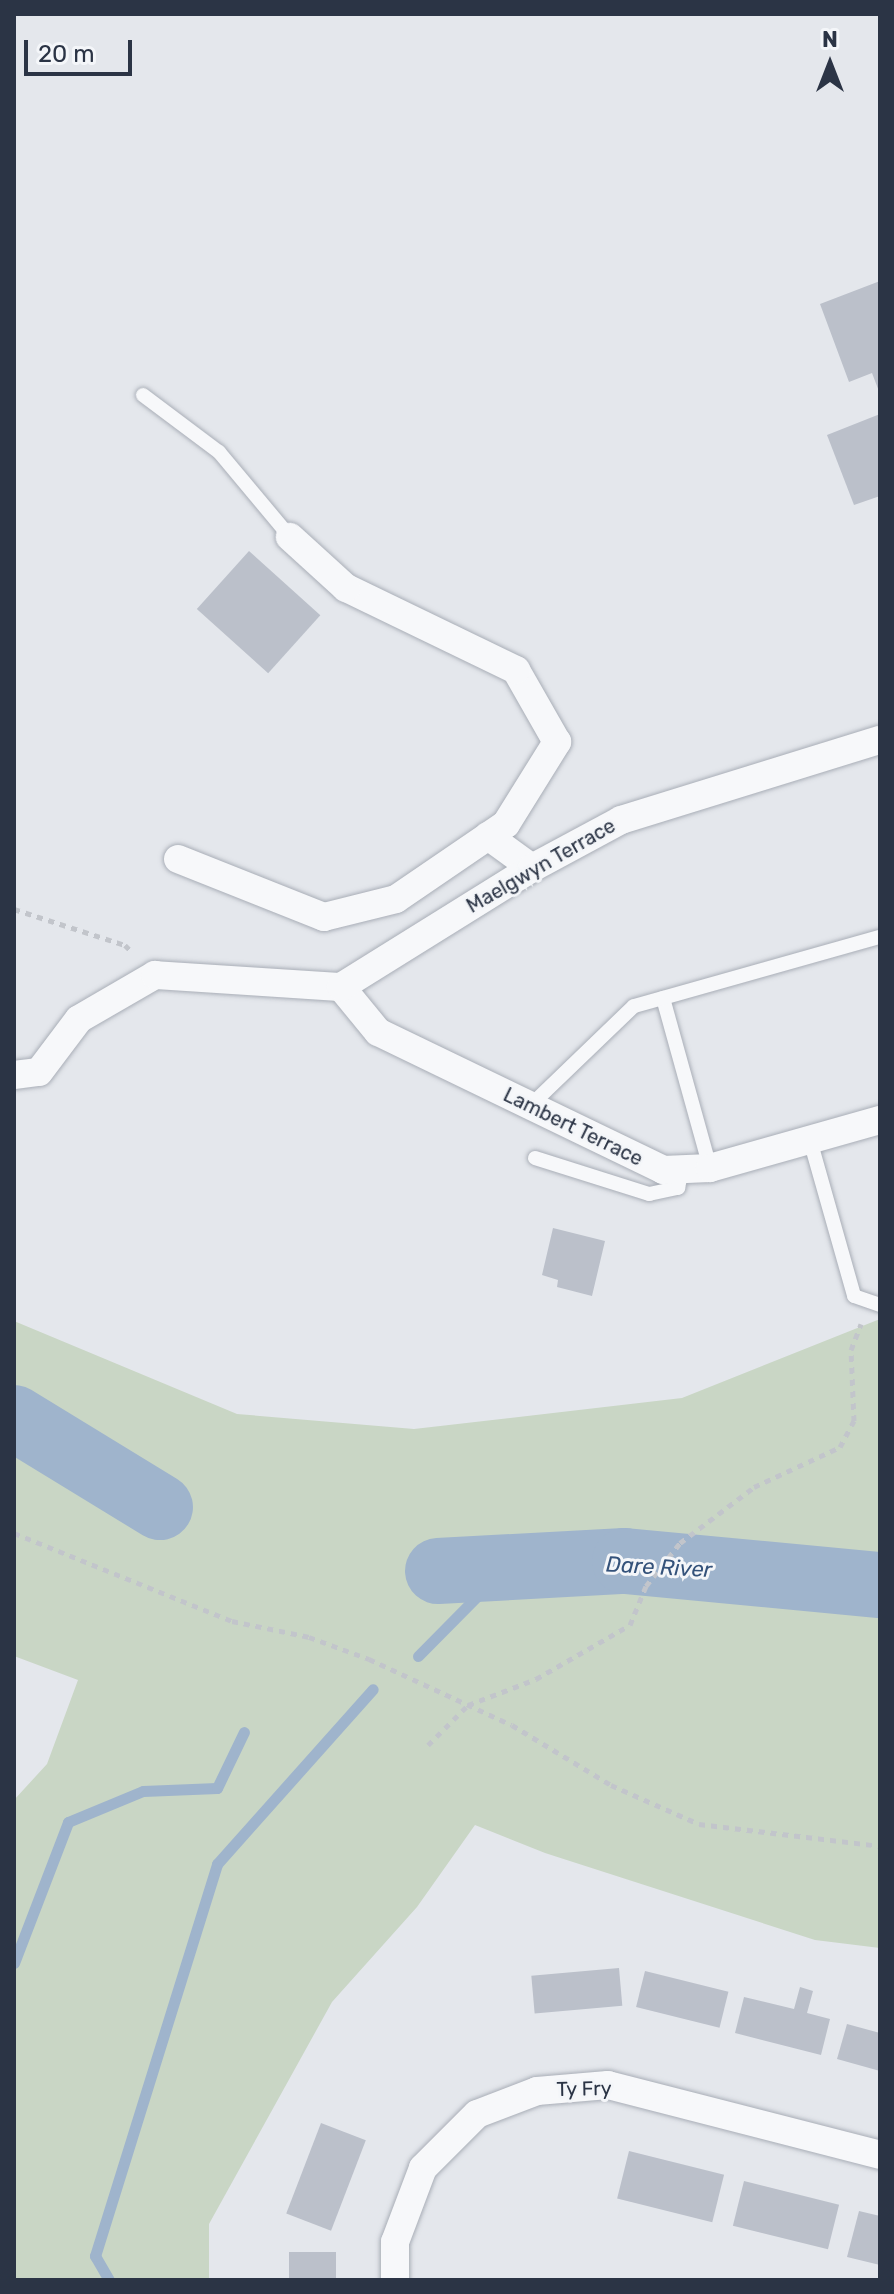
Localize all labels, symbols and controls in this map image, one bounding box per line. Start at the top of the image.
scale bar [28,24,136,74]
north arrow [790,24,870,104]
text: N [822,26,838,53]
text: 20 m [38,40,95,68]
street label: Maelgwyn Terrace [462,814,620,918]
street label: Lambert Terrace [499,1083,647,1171]
water label: Dare River [605,1551,713,1583]
street label: Ty Fry [556,2077,612,2101]

